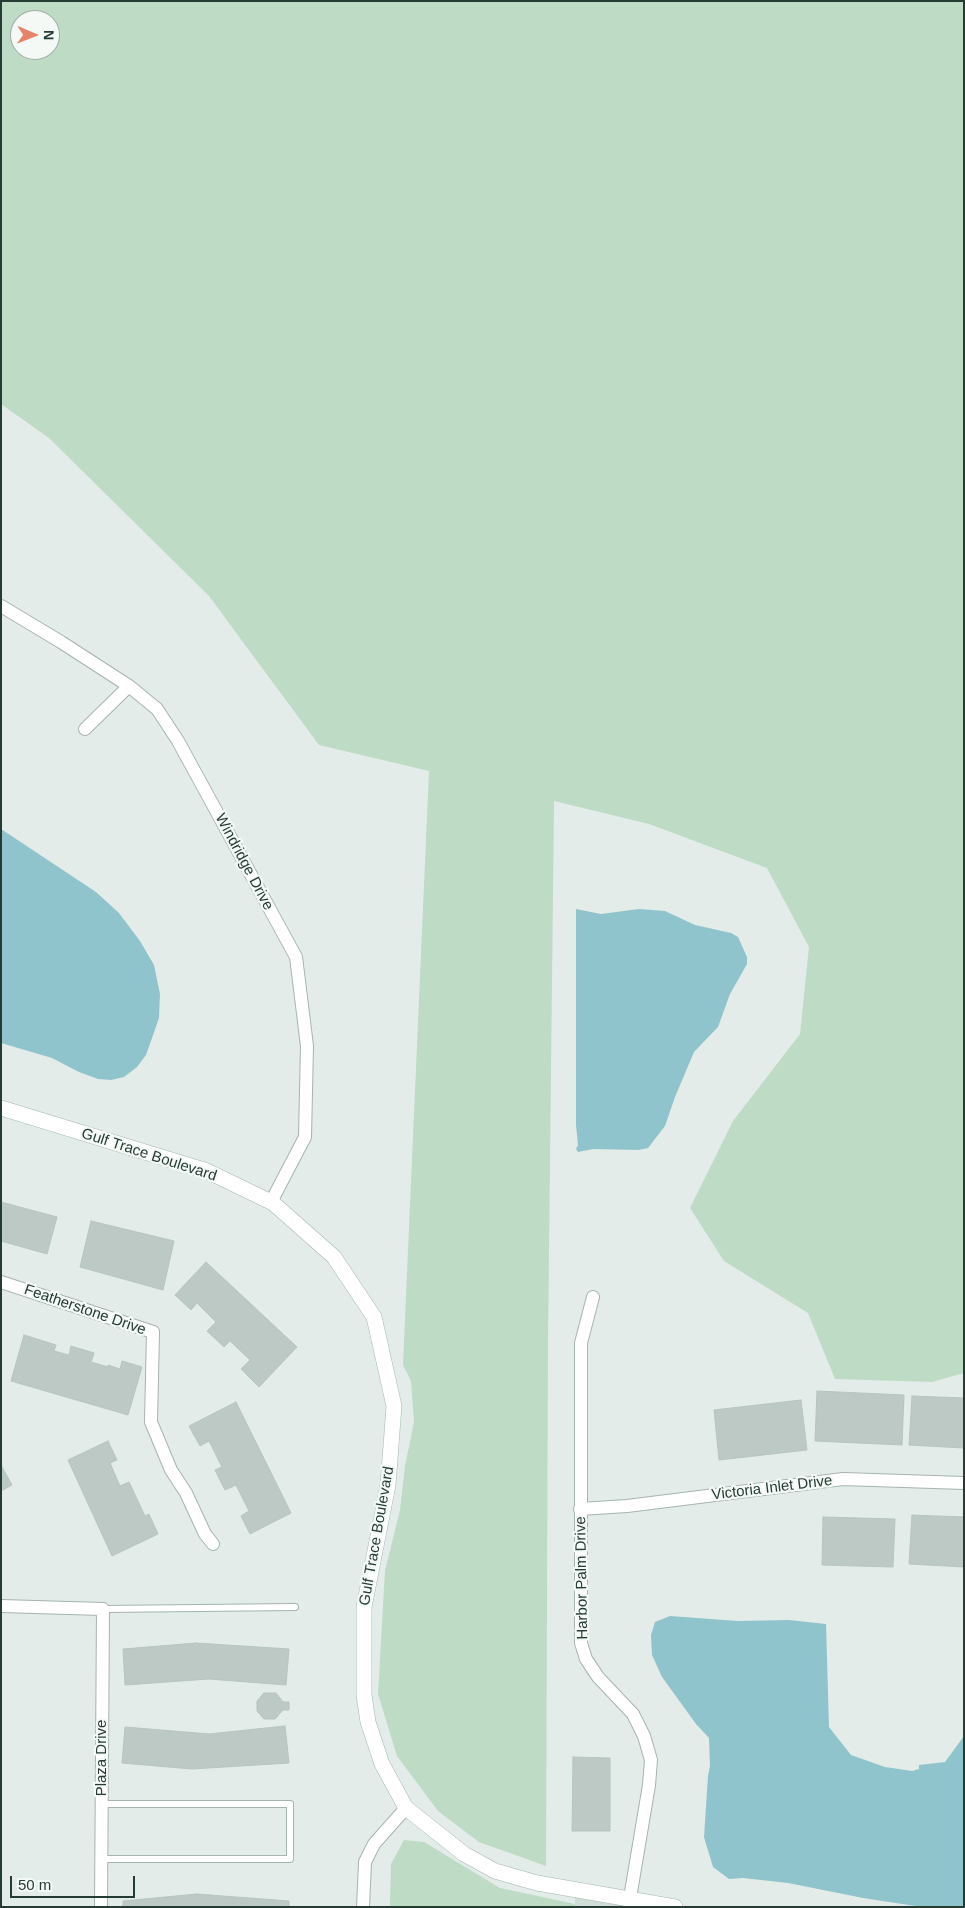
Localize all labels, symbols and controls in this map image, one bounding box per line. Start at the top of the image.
north arrow [10,10,60,60]
text: N [41,30,57,40]
street label: Windridge Drive [211,811,277,913]
street label: Gulf Trace Boulevard [79,1125,219,1185]
street label: Featherstone Drive [22,1281,148,1339]
street label: Gulf Trace Boulevard [356,1465,398,1607]
street label: Victoria Inlet Drive [711,1472,833,1504]
street label: Harbor Palm Drive [572,1516,592,1640]
street label: Plaza Drive [93,1720,111,1796]
scale bar [12,1866,138,1898]
text: 50 m [18,1876,51,1893]

